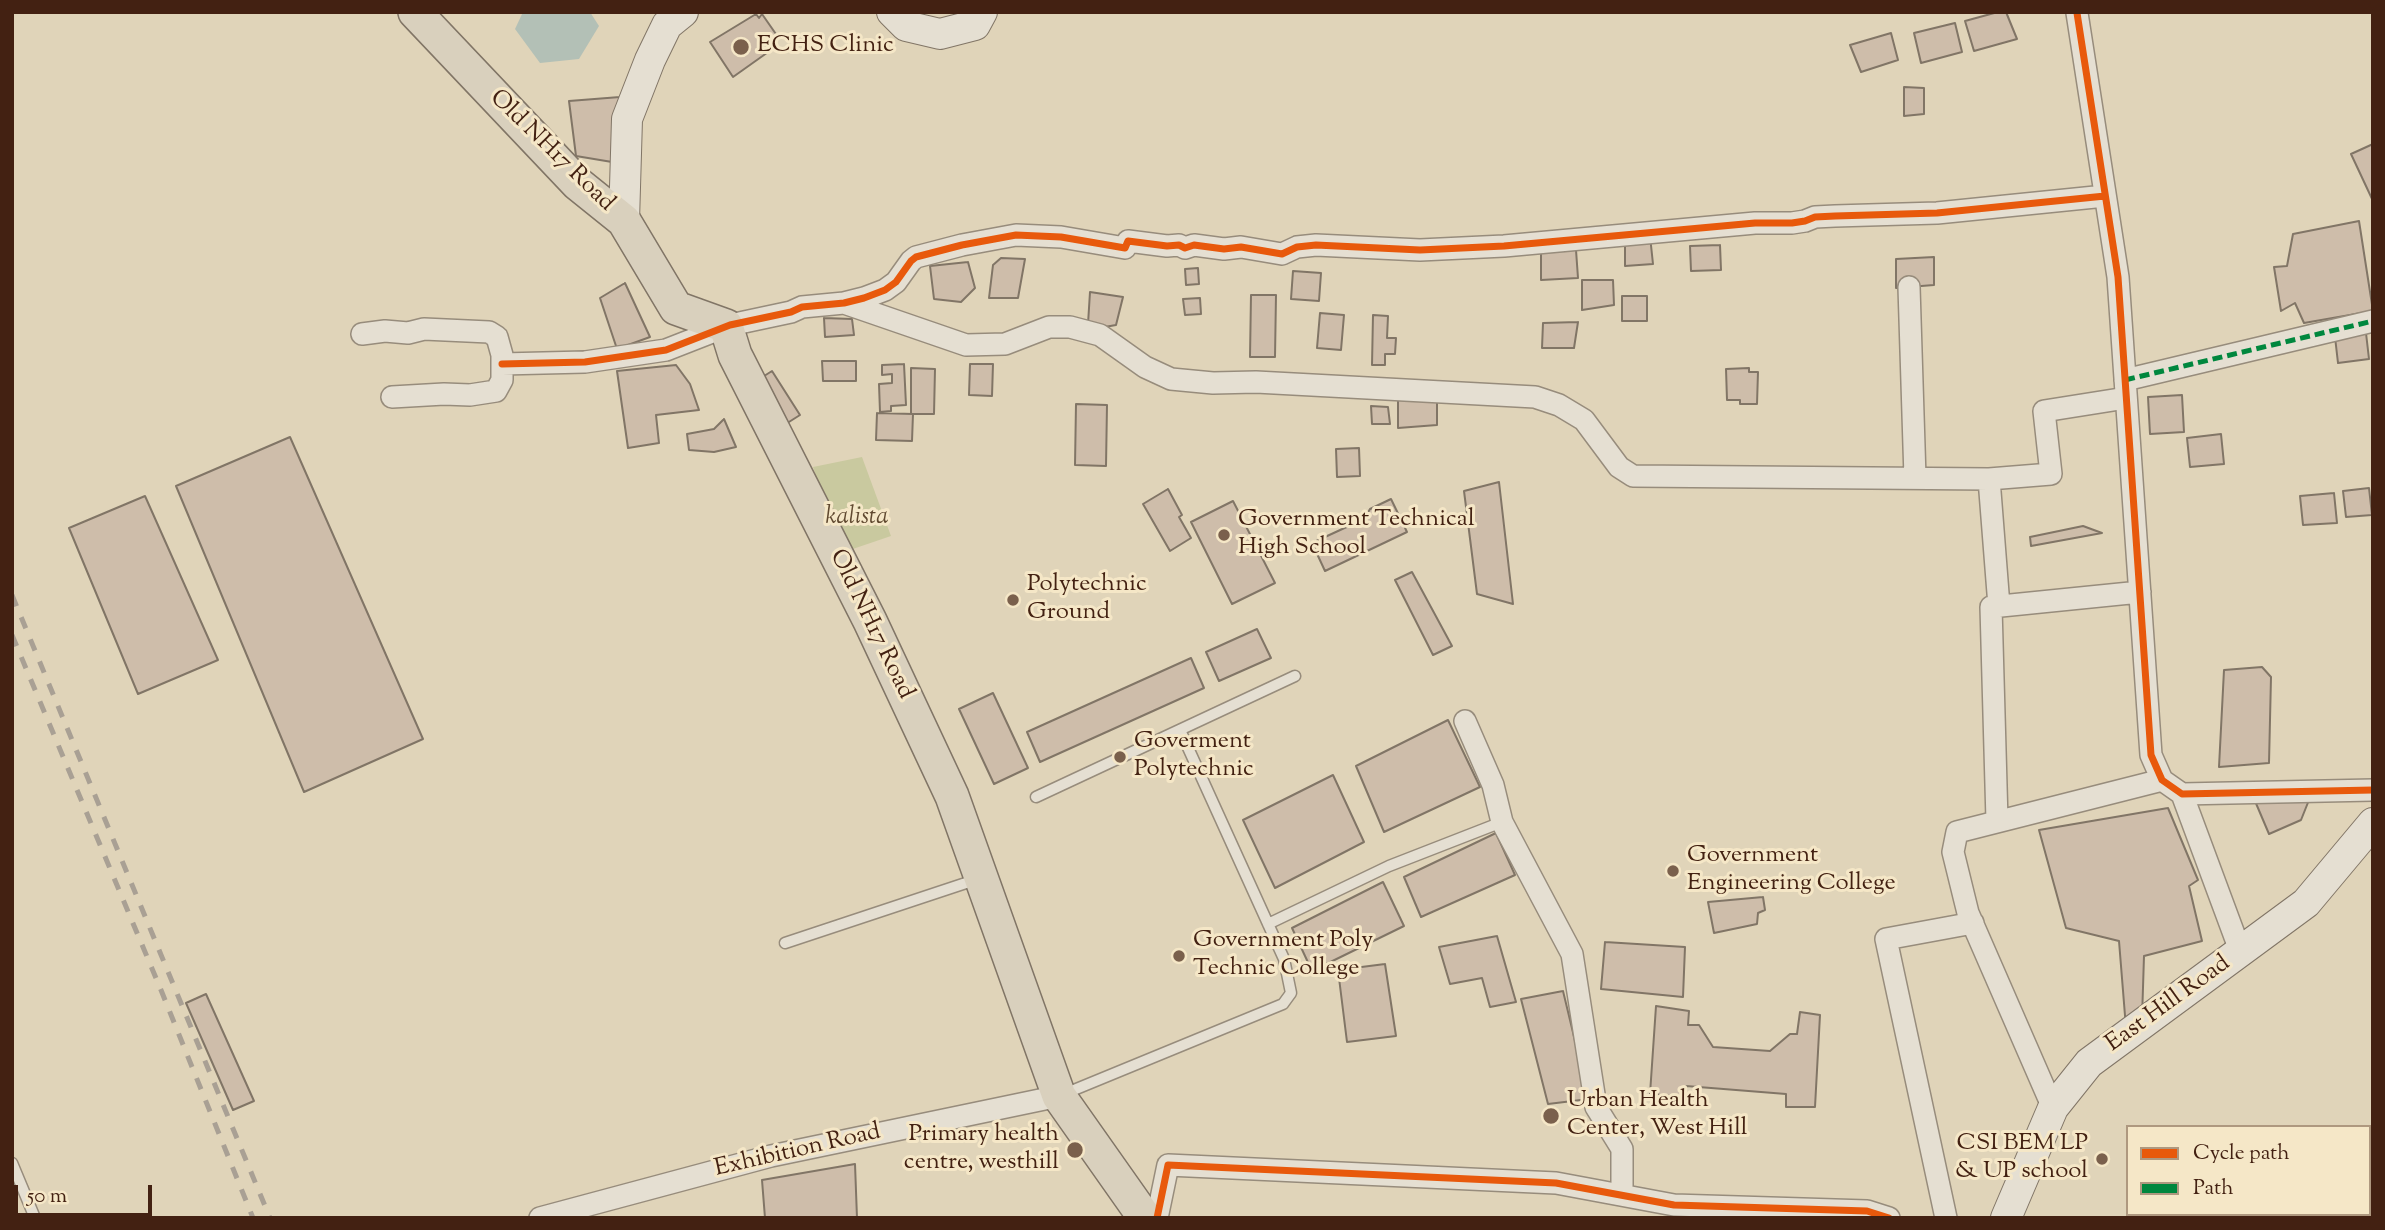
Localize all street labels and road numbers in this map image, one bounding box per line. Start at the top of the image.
street label: Old NH17 Road [482,85,620,219]
street label: Old NH17 Road [821,545,919,705]
street label: East Hill Road [2101,950,2237,1060]
street label: Exhibition Road [712,1119,884,1185]

